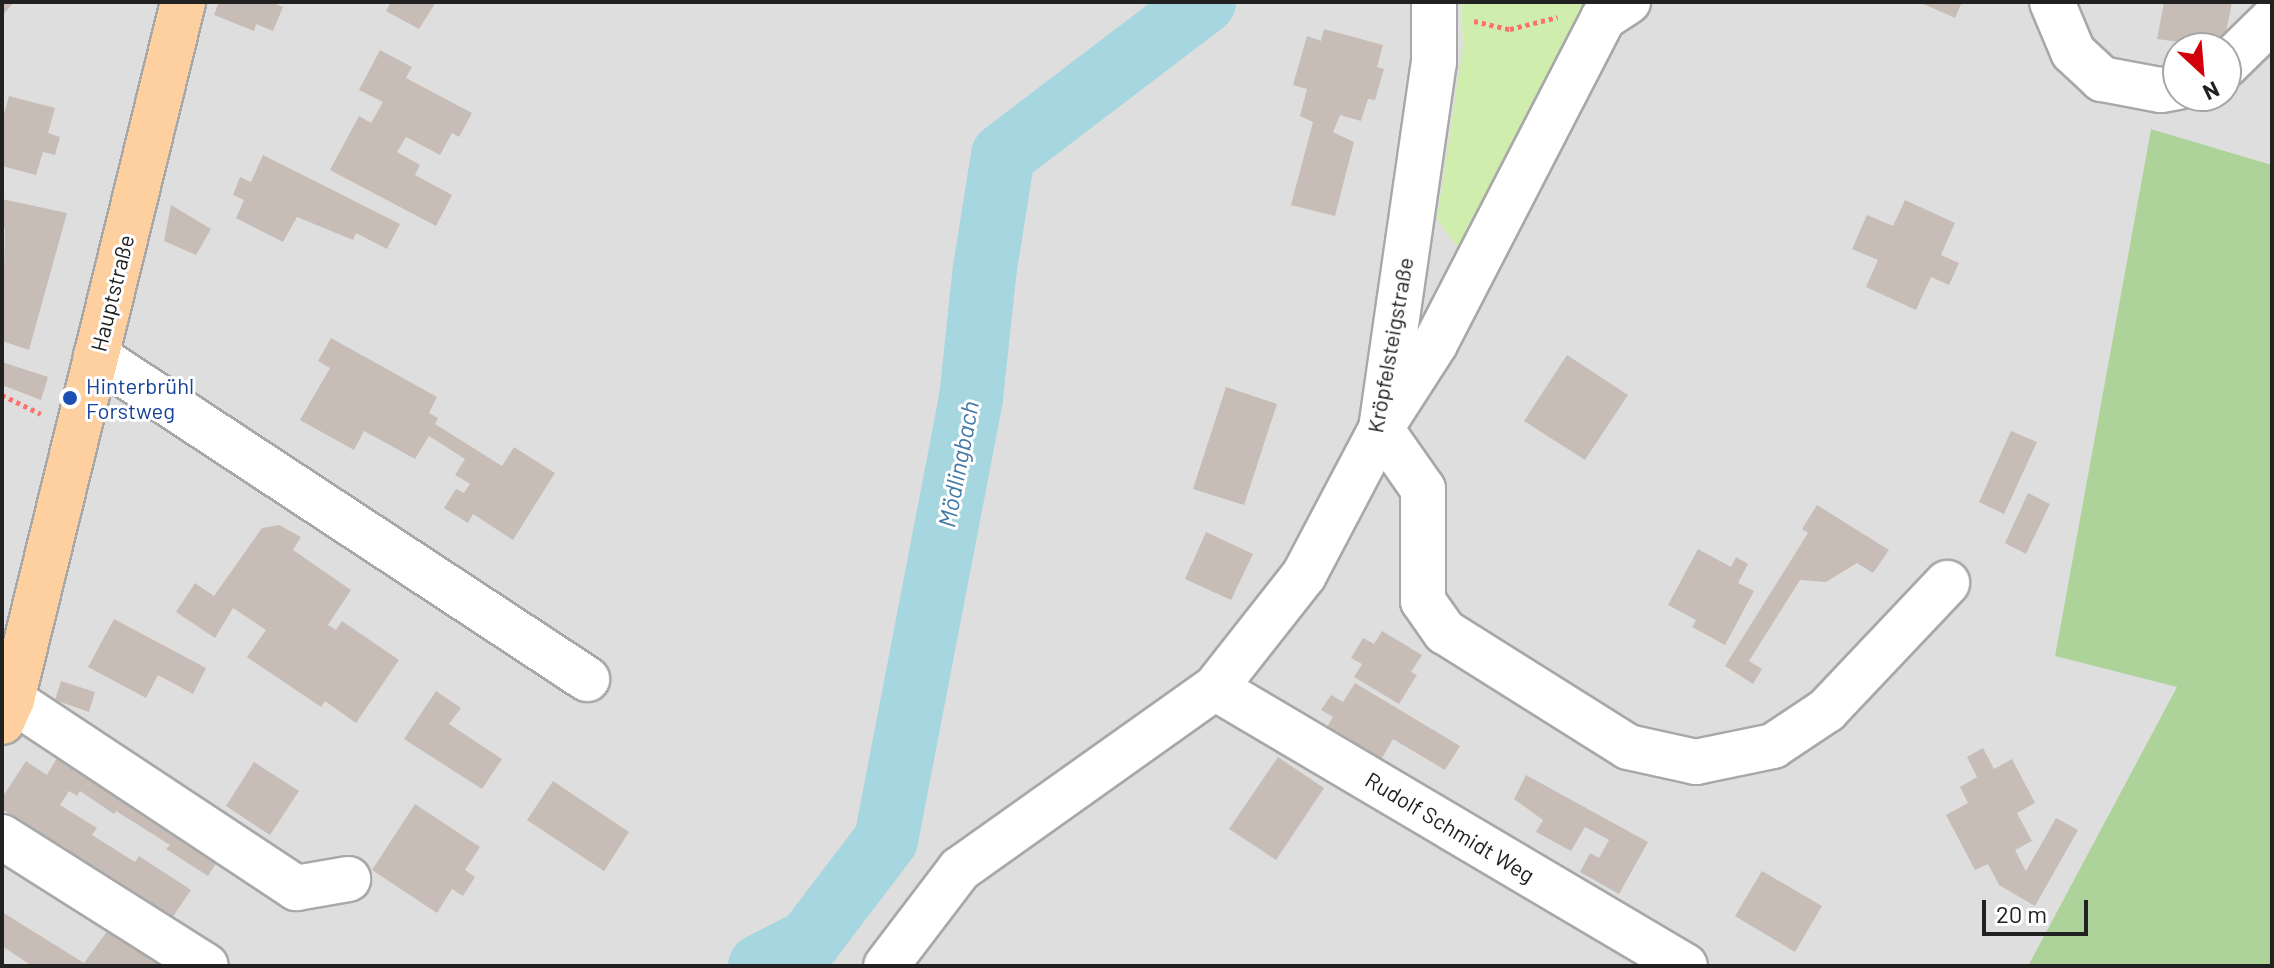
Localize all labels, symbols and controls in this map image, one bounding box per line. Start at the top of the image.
north arrow [2162,32,2242,112]
text: N [2199,77,2224,107]
street label: Hauptstraße [85,232,139,354]
street label: Kröpfelsteigstraße [1362,255,1418,435]
place label: Hinterbrühl Forstweg [86,372,194,424]
marker: Hinterbrühl Forstweg [61,389,79,407]
water label: Mödlingbach [932,398,984,530]
street label: Rudolf Schmidt Weg [1361,766,1539,888]
scale bar [1986,884,2092,934]
text: 20 m [1996,899,2047,928]

